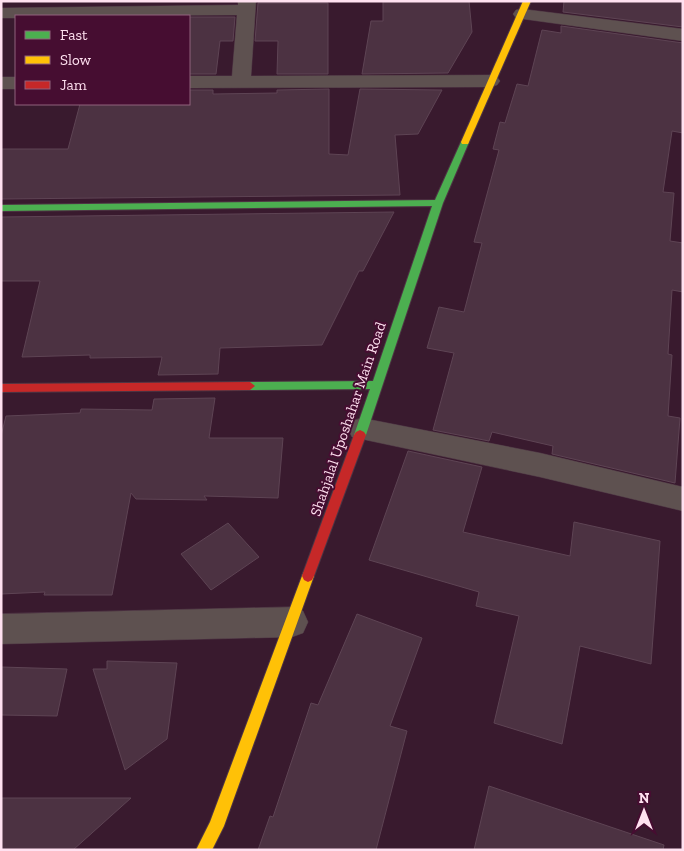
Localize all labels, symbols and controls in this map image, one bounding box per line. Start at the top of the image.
legend [15,15,190,105]
text: Fast [60,26,88,44]
text: Slow [60,51,92,69]
text: Jam [60,76,87,94]
street label: Shahjalal Uposhahar Main Road [306,319,390,518]
north arrow [619,786,669,836]
text: N [639,790,650,807]

